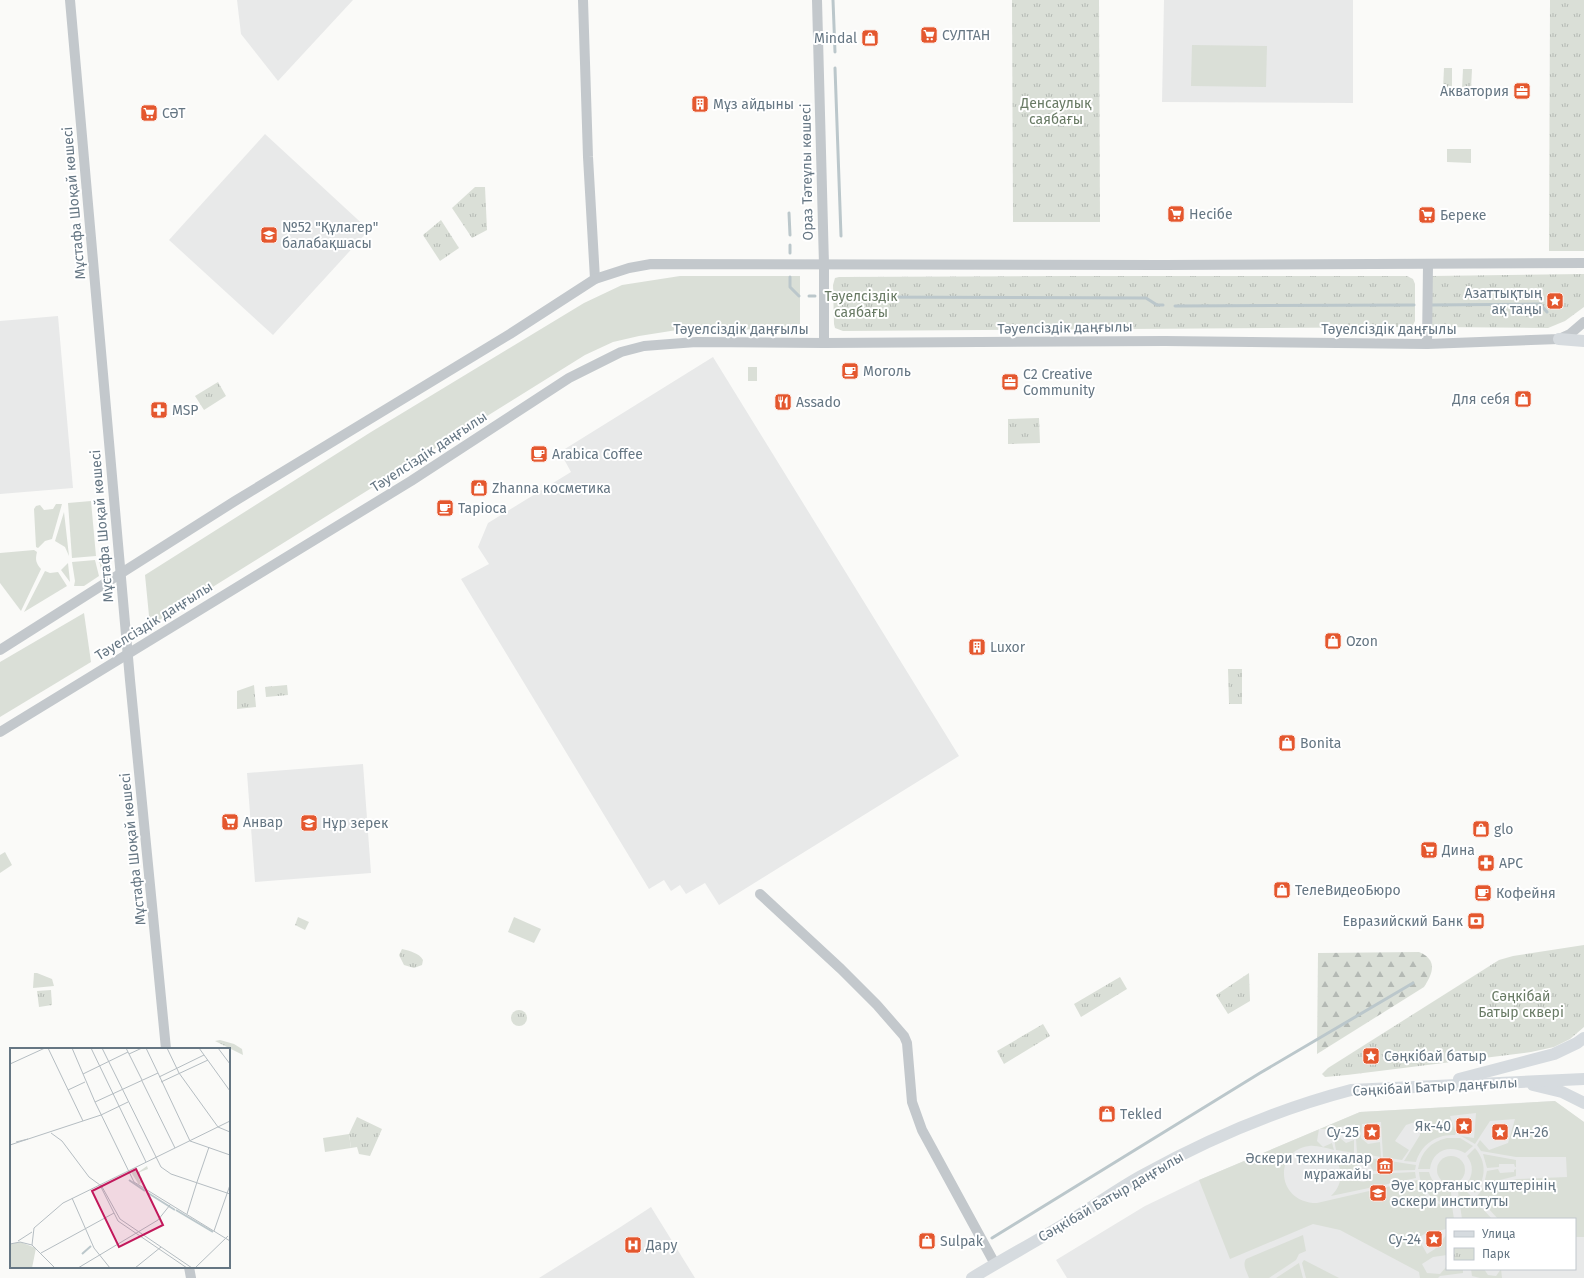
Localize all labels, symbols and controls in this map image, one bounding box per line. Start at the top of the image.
supermarket icon: СУЛТАН [919,25,939,45]
place label: СУЛТАН [942,27,990,44]
shop icon: Mindal [860,28,880,48]
place label: Mindal [814,30,857,47]
office icon: Акватория [1512,81,1532,101]
place label: Акватория [1440,83,1509,100]
building icon: Мұз айдыны [690,94,710,114]
park label: Денсаулық саябағы [1020,95,1092,128]
place label: Мұз айдыны [713,96,794,113]
supermarket icon: СӘТ [139,103,159,123]
street label: Ораз Тәтеұлы көшесі [797,103,817,241]
place label: СӘТ [162,105,186,122]
street label: Мұстафа Шоқай көшесі [59,126,89,280]
supermarket icon: Несiбе [1166,204,1186,224]
supermarket icon: Береке [1417,205,1437,225]
place label: Несiбе [1189,206,1233,223]
place label: Береке [1440,207,1486,224]
place label: №52 "Құлагер" балабақшасы [282,219,378,252]
school or university icon: №52 "Құлагер" балабақшасы [259,225,279,245]
place label: Азаттықтың ақ таңы [1465,285,1543,318]
park label: Тәуелсіздік саябағы [824,288,898,321]
place icon: Азаттықтың ақ таңы [1545,291,1565,311]
street label: Тәуелсіздік даңғылы [997,318,1133,338]
street label: Тәуелсіздік даңғылы [673,321,809,338]
street label: Тәуелсіздік даңғылы [1321,321,1457,338]
cafe icon: Моголь [840,361,860,381]
place label: Моголь [863,363,911,380]
place label: C2 Creative Community [1023,366,1095,399]
office icon: C2 Creative Community [1000,372,1020,392]
shop icon: Для себя [1513,389,1533,409]
place label: Для себя [1451,391,1510,408]
restaurant icon: Assado [773,392,793,412]
place label: Assado [796,394,841,411]
pharmacy icon: MSP [149,400,169,420]
place label: MSP [172,402,198,419]
street label: Тәуелсіздік даңғылы [368,408,490,496]
cafe icon: Arabica Coffee [529,444,549,464]
place label: Arabica Coffee [552,446,643,463]
street label: Мұстафа Шоқай көшесі [87,449,117,603]
shop icon: Zhanna косметика [469,478,489,498]
place label: Zhanna косметика [492,480,611,497]
cafe icon: Tapioca [435,498,455,518]
place label: Tapioca [458,500,507,517]
street label: Тәуелсіздік даңғылы [92,578,216,664]
shop icon: Ozon [1323,631,1343,651]
place label: Ozon [1346,633,1378,650]
building icon: Luxor [967,637,987,657]
place label: Luxor [990,639,1026,656]
shop icon: Bonita [1277,733,1297,753]
place label: Bonita [1300,735,1341,752]
street label: Мұстафа Шоқай көшесі [117,772,149,926]
supermarket icon: Анвар [220,812,240,832]
school or university icon: Нұр зерек [299,813,319,833]
place label: Анвар [243,814,283,831]
place label: Нұр зерек [322,815,389,832]
shop icon: glo [1471,819,1491,839]
place label: glo [1494,821,1514,838]
supermarket icon: Дина [1419,840,1439,860]
place label: Дина [1441,842,1475,859]
pharmacy icon: АРС [1476,853,1496,873]
place label: АРС [1499,855,1523,872]
shop icon: ТелеВидеоБюро [1272,880,1292,900]
place label: ТелеВидеоБюро [1295,882,1401,899]
cafe icon: Кофейня [1473,883,1493,903]
place label: Кофейня [1496,885,1556,902]
bank icon: Евразийский Банк [1466,911,1486,931]
place label: Евразийский Банк [1342,913,1464,930]
park label: Сәңкібай Батыр сквері [1478,988,1564,1021]
place icon: Сәңкібай батыр [1361,1046,1381,1066]
inset map [10,1048,230,1268]
place label: Сәңкібай батыр [1384,1048,1487,1065]
street label: Сәңкібай Батыр даңғылы [1352,1074,1518,1100]
shop icon: Тekled [1097,1104,1117,1124]
place label: Тekled [1120,1106,1162,1123]
place icon: Як-40 [1454,1116,1474,1136]
place label: Як-40 [1415,1118,1451,1135]
place icon: Су-25 [1362,1122,1382,1142]
place icon: Ан-26 [1490,1122,1510,1142]
place label: Су-25 [1326,1124,1359,1141]
place label: Ан-26 [1513,1124,1549,1141]
street label: Сәңкібай Батыр даңғылы [1035,1148,1187,1246]
place label: Әскери техникалар мұражайы [1245,1150,1372,1183]
museum icon: Әскери техникалар мұражайы [1375,1156,1395,1176]
place label: Әуе қорғаныс күштерінің әскери институты [1391,1177,1556,1210]
school or university icon: Әуе қорғаныс күштерінің әскери институты [1368,1183,1388,1203]
legend [1446,1218,1576,1270]
text: Улица [1482,1227,1516,1241]
place icon: Су-24 [1424,1229,1444,1249]
shop icon: Sulpak [917,1231,937,1251]
place label: Су-24 [1388,1231,1422,1248]
place label: Sulpak [940,1233,984,1250]
hospital icon: Дару [623,1235,643,1255]
place label: Дару [645,1237,677,1254]
text: Парк [1482,1247,1511,1261]

